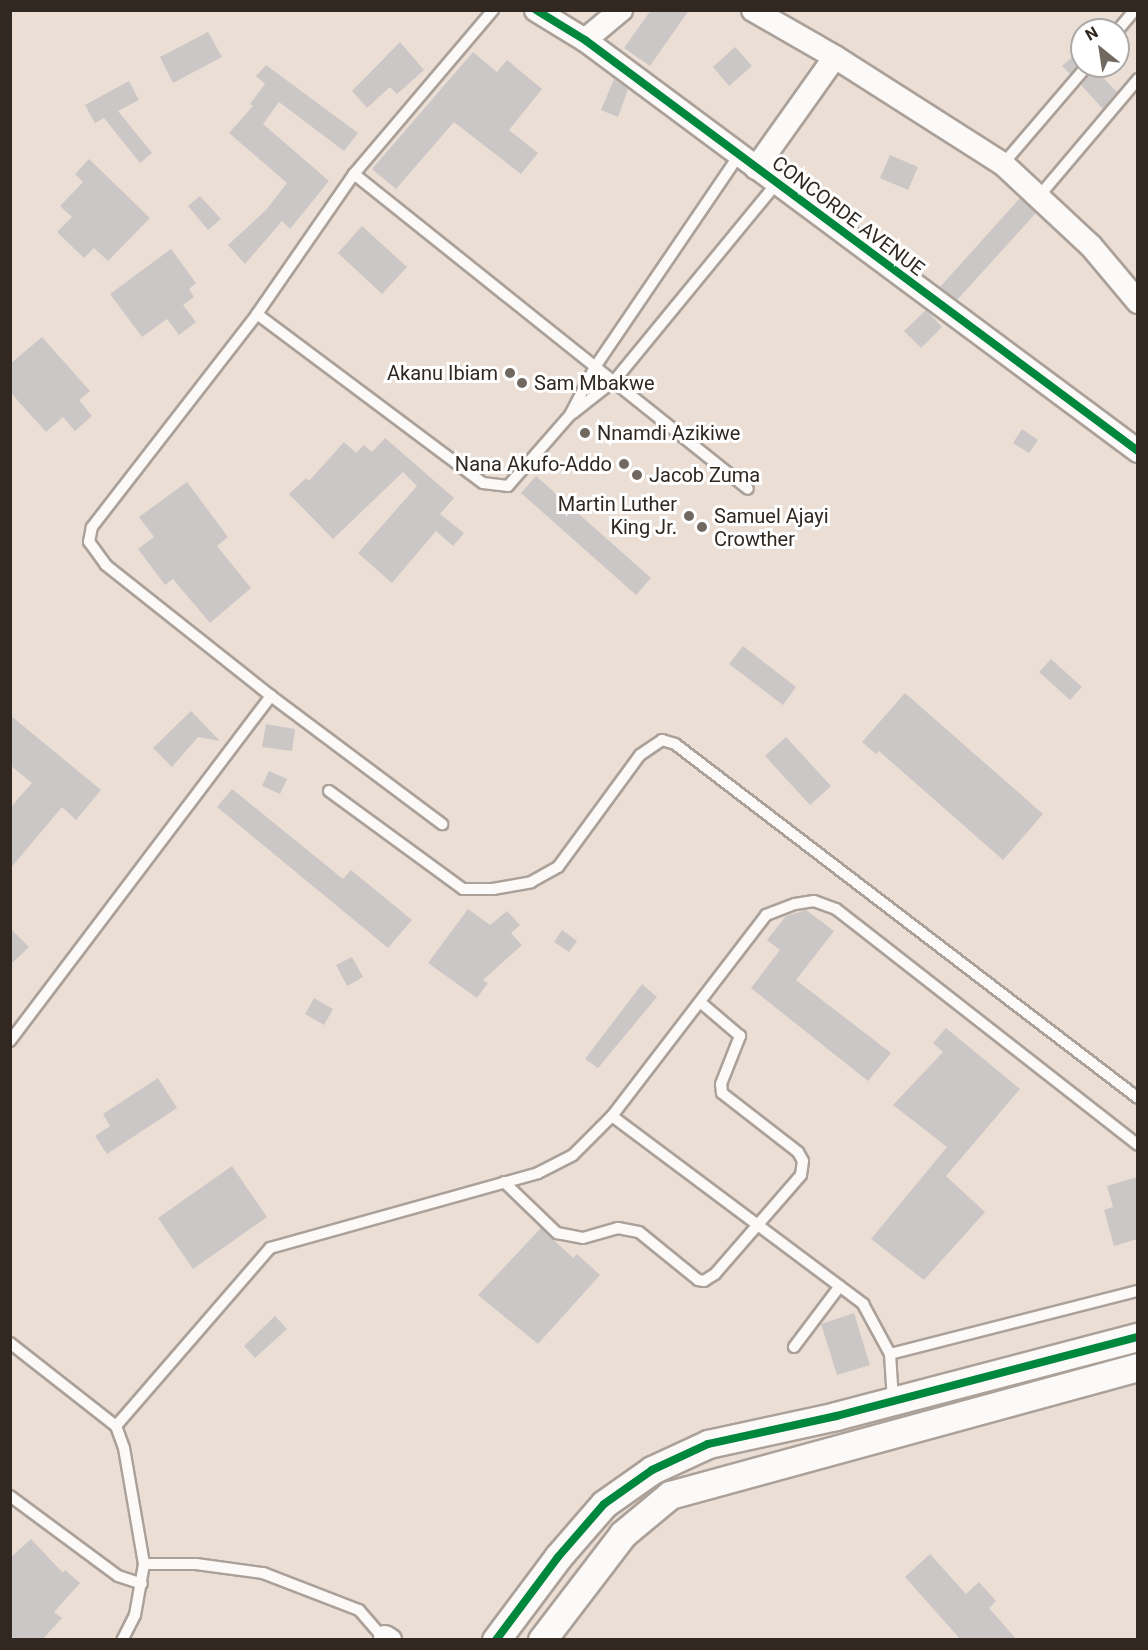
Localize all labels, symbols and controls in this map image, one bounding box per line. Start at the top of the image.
north arrow [1070,18,1130,78]
text: N [1082,23,1101,45]
street label: CONCORDE AVENUE [767,151,929,281]
place label: Akanu Ibiam [387,361,498,385]
marker: Akanu Ibiam [503,366,517,380]
place label: Sam Mbakwe [534,371,655,395]
marker: Sam Mbakwe [515,376,529,390]
place label: Nnamdi Azikiwe [597,421,740,445]
marker: Nnamdi Azikiwe [578,426,592,440]
place label: Nana Akufo-Addo [455,452,612,476]
marker: Nana Akufo-Addo [617,457,631,471]
place label: Jacob Zuma [649,463,760,487]
marker: Jacob Zuma [630,468,644,482]
place label: Martin Luther King Jr. [558,492,677,539]
place label: Samuel Ajayi Crowther [714,504,829,551]
marker: Martin Luther King Jr. [682,509,696,523]
marker: Samuel Ajayi Crowther [695,520,709,534]

